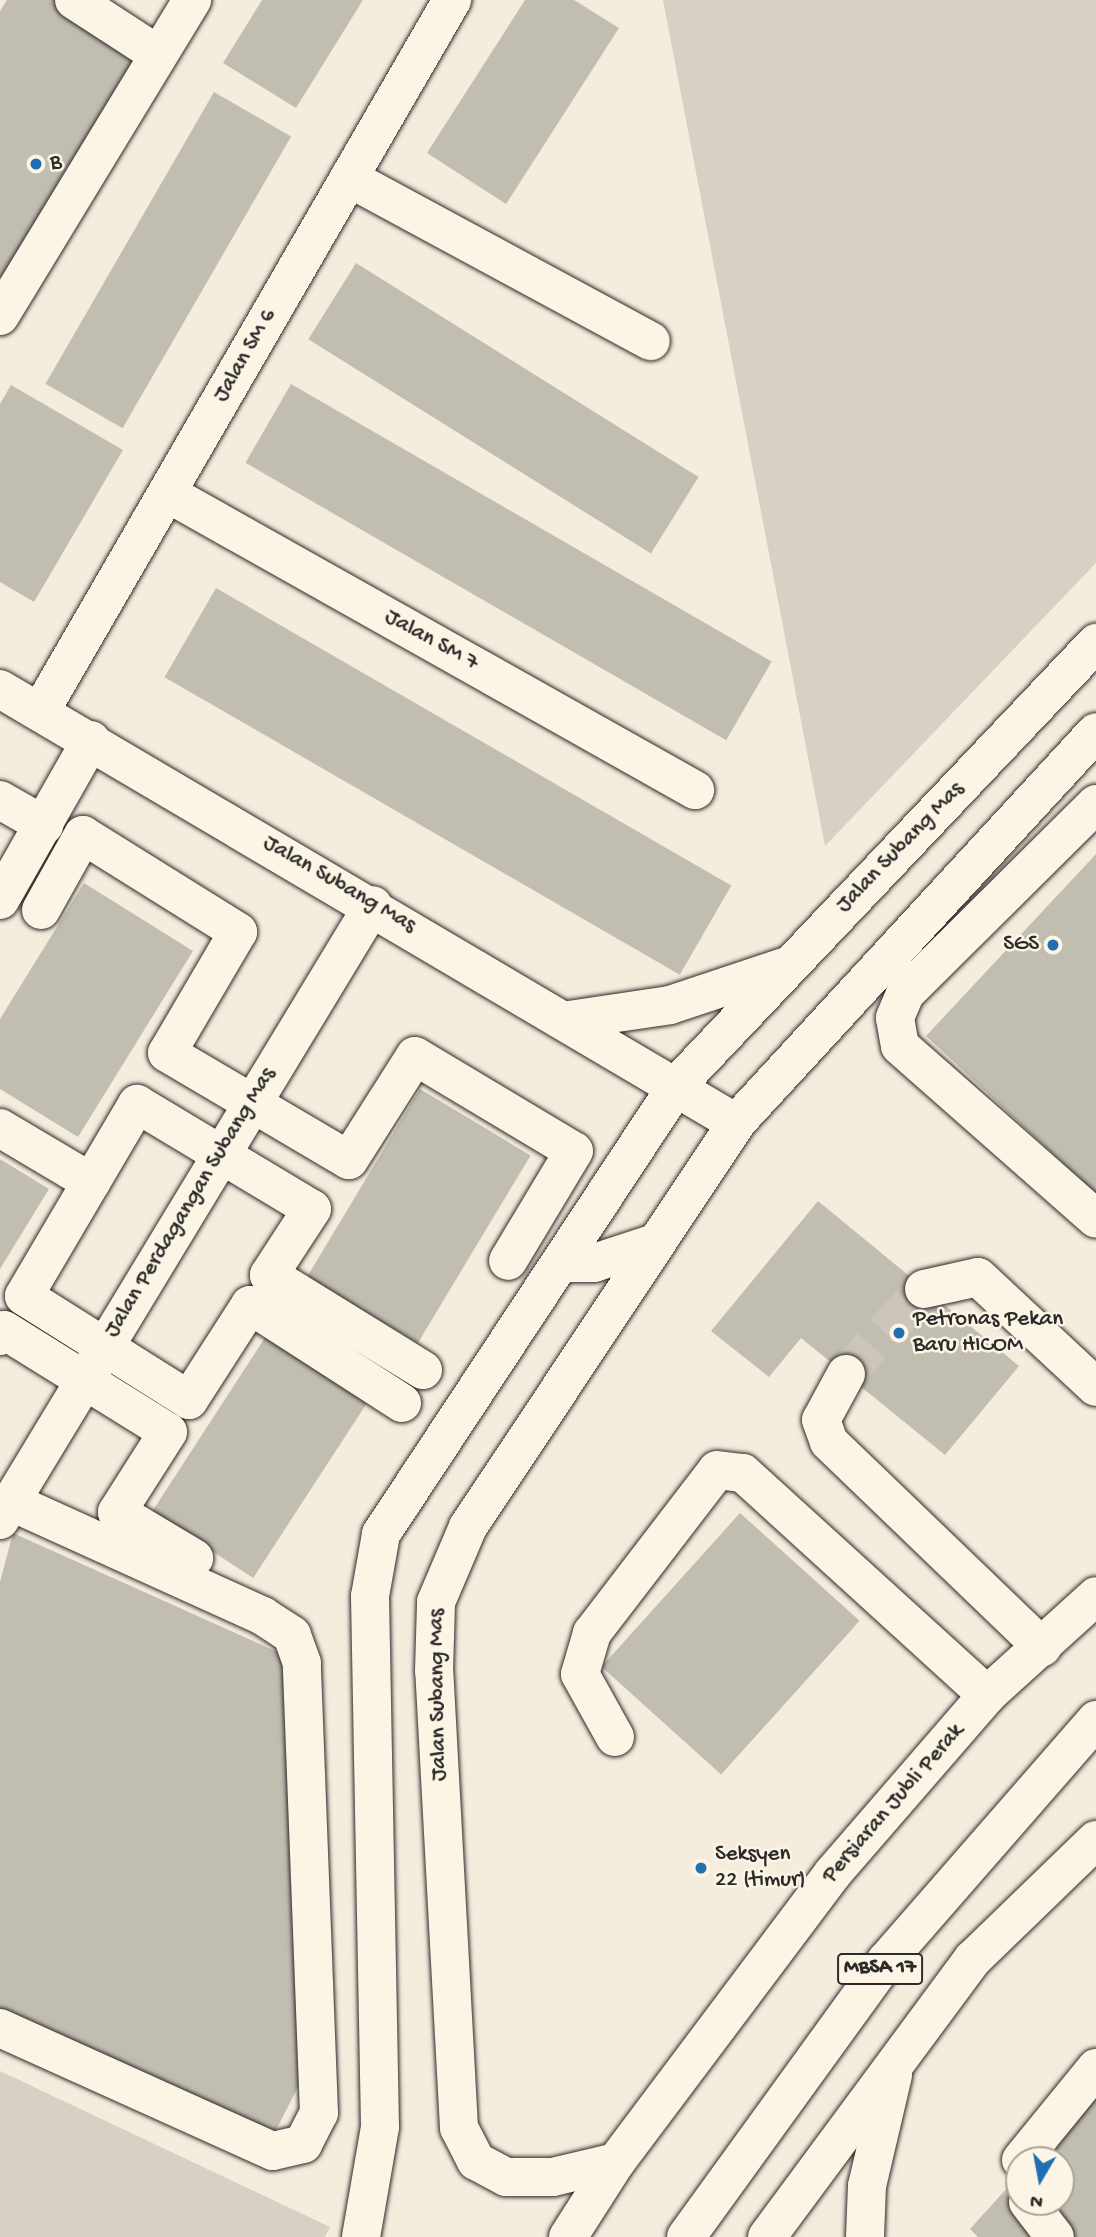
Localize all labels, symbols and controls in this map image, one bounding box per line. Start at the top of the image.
place label: B [50,150,62,178]
marker: B [28,156,44,172]
street label: Jalan SM 6 [208,305,284,407]
street label: Jalan SM 7 [379,604,483,678]
street label: Jalan Subang Mas [831,776,971,920]
street label: Jalan Subang Mas [258,830,420,940]
place label: SGS [1003,931,1039,959]
marker: SGS [1045,937,1061,953]
street label: Jalan Perdagangan Subang Mas [99,1063,283,1343]
place label: Petronas Pekan Baru HICOM [913,1306,1063,1360]
marker: Petronas Pekan Baru HICOM [891,1325,907,1341]
street label: Jalan Subang Mas [424,1609,454,1781]
street label: Persiaran Jubli Perak [817,1719,971,1889]
place label: Seksyen 22 (timur) [715,1841,806,1895]
marker: Seksyen 22 (timur) [693,1860,709,1876]
road number: MBSA 17 [836,1952,924,1986]
north arrow [1005,2146,1075,2216]
text: N [1029,2188,1045,2213]

